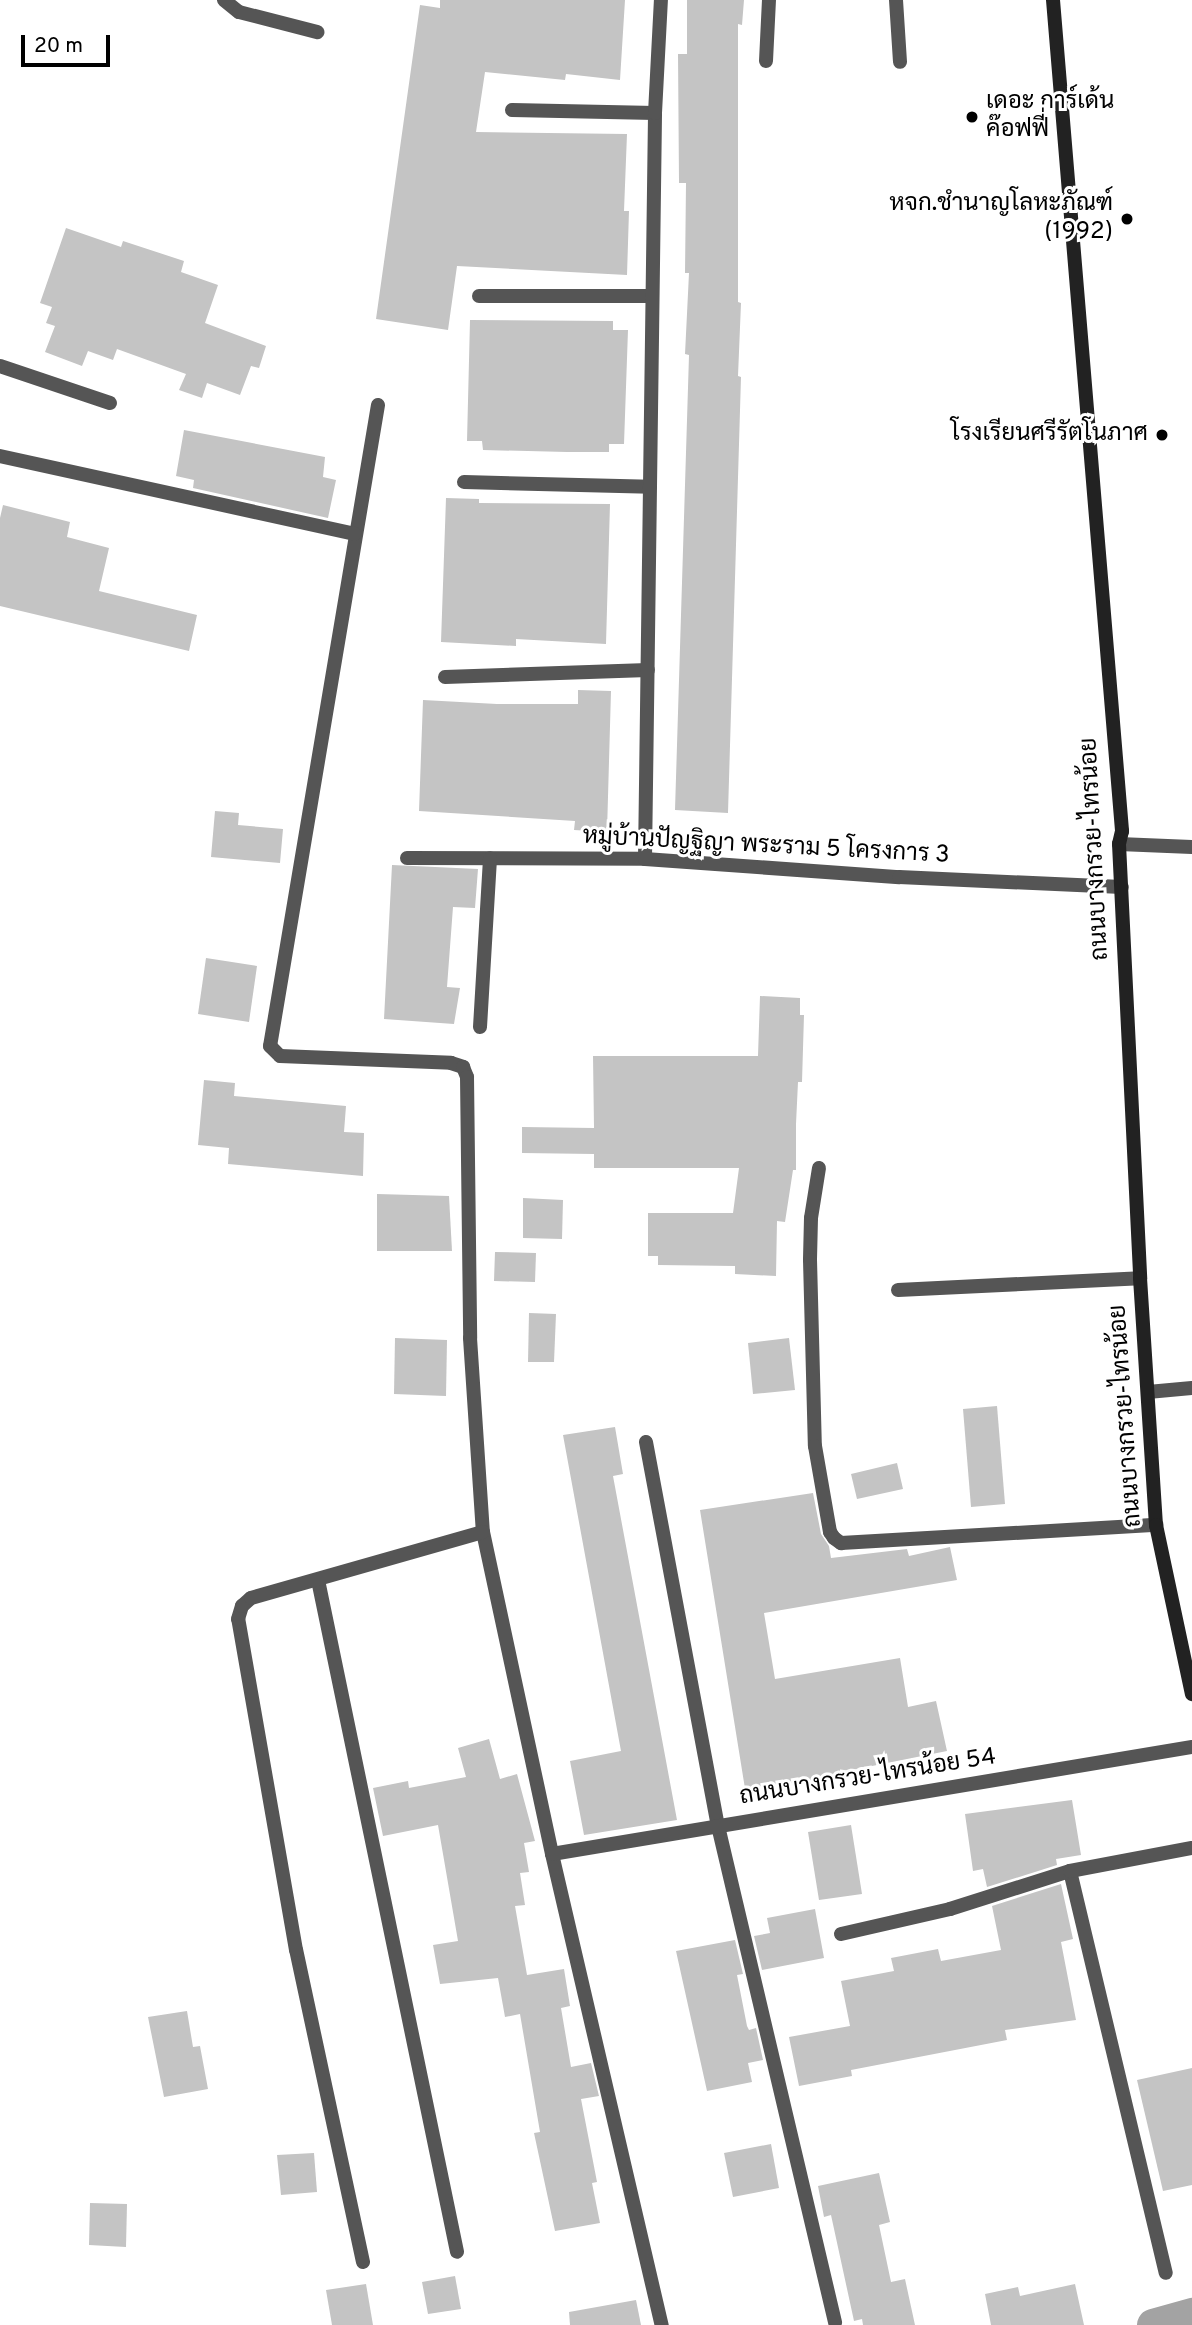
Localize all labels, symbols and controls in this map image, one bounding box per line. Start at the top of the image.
scale bar [24,21,114,65]
text: 20 m [34,33,83,60]
place label: เดอะ การ์เด้น ค๊อฟฟี่ [986,89,1114,145]
marker: เดอะ การ์เด้น ค๊อฟฟี่ [964,109,980,125]
place label: หจก.ชำนาญโลหะภัณฑ์ (1992) [889,191,1113,247]
marker: หจก.ชำนาญโลหะภัณฑ์ (1992) [1119,211,1135,227]
place label: โรงเรียนศรีรัตโนภาศ [951,421,1148,449]
marker: โรงเรียนศรีรัตโนภาศ [1154,427,1170,443]
street label: ถนนบางกรวย-ไทรน้อย [1076,737,1116,961]
street label: หมู่บ้านปัญฐิญา พระราม 5 โครงการ 3 [582,823,950,871]
street label: ถนนบางกรวย-ไทรน้อย [1105,1304,1149,1528]
street label: ถนนบางกรวย-ไทรน้อย 54 [738,1743,998,1813]

